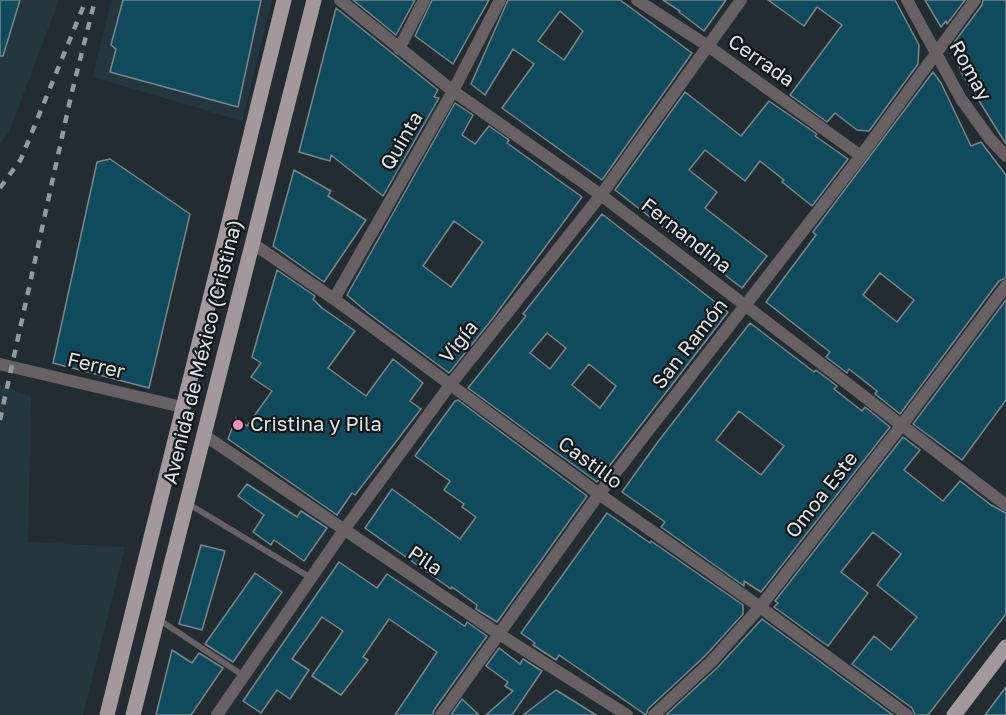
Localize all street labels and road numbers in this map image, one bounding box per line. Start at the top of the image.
street label: Cerrada [723,30,799,92]
street label: Romay [944,37,996,105]
street label: Quinta [376,107,428,175]
street label: Fernandina [636,193,736,279]
street label: Avenida de México (Cristina) [158,217,248,487]
street label: San Ramón [647,294,733,394]
street label: Vigía [435,316,483,368]
street label: Ferrer [65,348,127,384]
street label: Castillo [553,432,627,494]
street label: Omoa Este [781,447,863,543]
street label: Pila [403,541,447,581]

